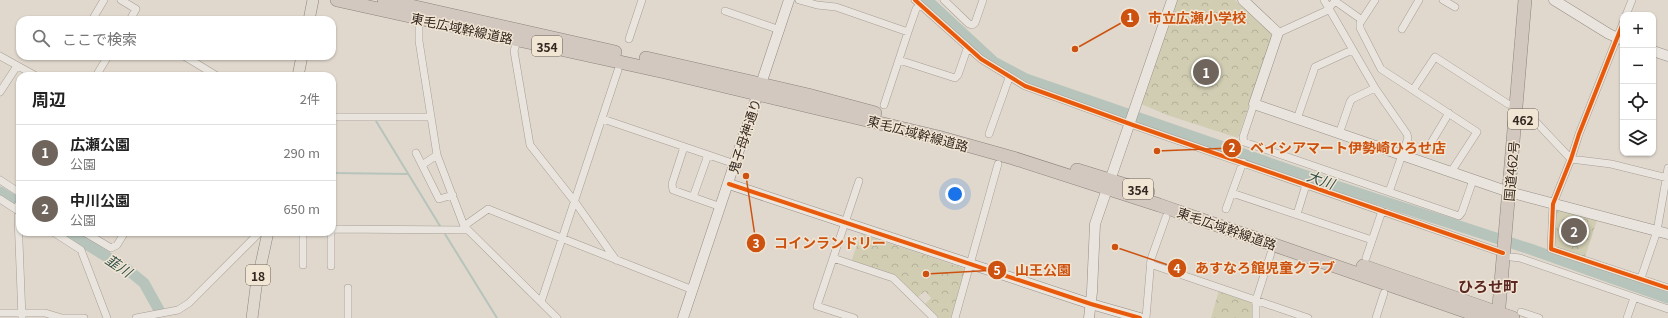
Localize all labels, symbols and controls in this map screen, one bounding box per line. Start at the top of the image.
callout: 市立広瀬小学校 [1120,5,1254,31]
text: 市立広瀬小学校 [1148,7,1246,27]
street label: 東毛広域幹線道路 [409,8,515,48]
text: 1 [1126,8,1134,25]
map controls [1620,12,1656,156]
button: + [1620,12,1656,48]
search box [16,16,336,60]
icon: search [30,27,52,49]
text: ここで検索 [62,28,137,49]
road number: 354 [532,36,562,56]
button: − [1620,48,1656,84]
pin: 1 [1193,57,1219,87]
button: locate [1620,84,1656,120]
text: 周辺 [32,86,66,111]
text: 2件 [300,89,320,108]
street label: 鬼子母神通り [723,96,765,176]
road number: 462 [1508,109,1538,129]
street label: 東毛広域幹線道路 [865,110,971,156]
button: layers [1620,120,1656,156]
text: 広瀬公園 [70,133,130,154]
callout: ベイシアマート伊勢崎ひろせ店 [1222,135,1454,161]
text: ベイシアマート伊勢崎ひろせ店 [1250,137,1446,157]
text: 2 [1228,138,1236,155]
street label: 国道462号 [1499,140,1523,202]
text: 1 [41,143,49,162]
text: 290 m [283,143,320,162]
text: 公園 [70,154,96,173]
water label: 大川 [1305,165,1339,194]
road number: 354 [1123,179,1153,199]
your location [945,184,965,204]
text: 中川公園 [70,189,130,210]
text: 2 [41,199,49,218]
text: 650 m [283,199,320,218]
street label: 東毛広域幹線道路 [1175,202,1279,254]
text: 公園 [70,210,96,229]
pin: 2 [1561,216,1587,246]
callout: コインランドリー [746,230,894,256]
text: コインランドリー [774,232,886,252]
text: 3 [752,234,760,251]
water label: 韮川 [102,249,138,282]
callout: あすなろ館児童クラブ [1167,255,1343,281]
callout: 山王公園 [987,257,1079,283]
text: あすなろ館児童クラブ [1195,257,1335,277]
text: 山王公園 [1015,259,1071,279]
text: 4 [1173,259,1181,276]
text: 5 [993,261,1001,278]
road number: 18 [246,265,270,285]
district label: ひろせ町 [1458,275,1518,296]

